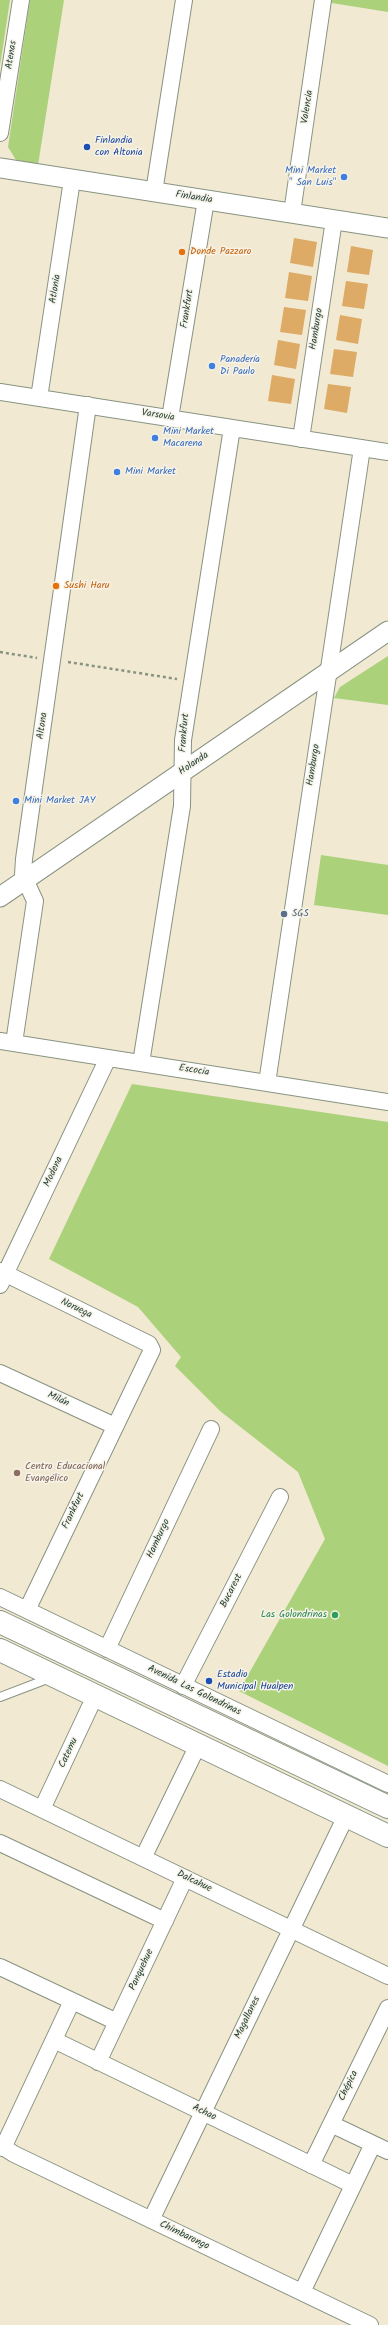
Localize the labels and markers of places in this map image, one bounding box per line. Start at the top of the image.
place label: Finlandia con Altonia [95,135,143,158]
marker: Finlandia con Altonia [82,142,92,152]
place label: Mini Market " San Luis" [285,165,336,188]
marker: Mini Market " San Luis" [339,172,349,182]
place label: Donde Pazzaro [190,246,251,258]
marker: Donde Pazzaro [177,247,187,257]
place label: Panadería Di Paulo [220,354,260,378]
marker: Panadería Di Paulo [207,361,217,371]
place label: Mini Market Macarena [163,426,214,450]
marker: Mini Market Macarena [150,433,160,443]
place label: Mini Market [125,466,176,478]
marker: Mini Market [112,467,122,477]
place label: Sushi Haru [64,580,110,592]
marker: Sushi Haru [51,581,61,591]
place label: Mini Market JAY [24,795,95,807]
marker: Mini Market JAY [11,796,21,806]
place label: SGS [292,908,309,920]
marker: SGS [279,909,289,919]
place label: Centro Educacional Evangélico [25,1461,105,1484]
marker: Centro Educacional Evangélico [12,1468,22,1478]
place label: Las Golondrinas [261,1609,327,1621]
marker: Las Golondrinas [330,1610,340,1620]
place label: Estadio Municipal Hualpen [217,1669,293,1692]
marker: Estadio Municipal Hualpen [204,1676,214,1686]

